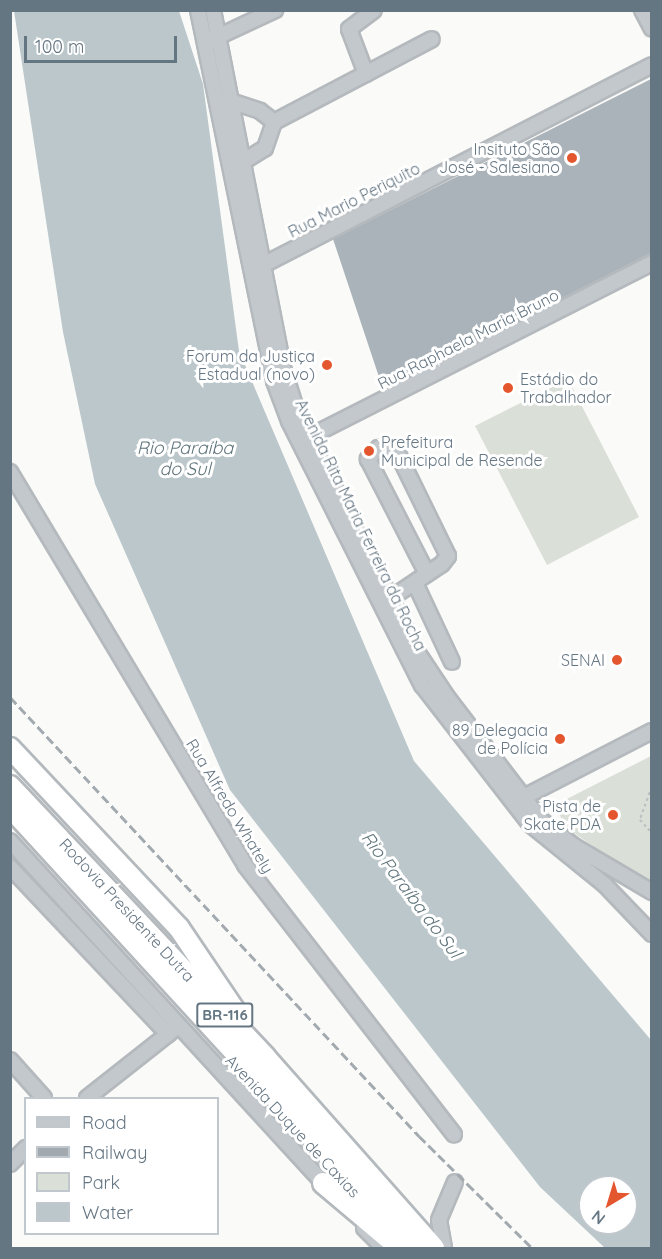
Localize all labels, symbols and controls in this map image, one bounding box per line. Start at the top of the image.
scale bar [27,24,180,62]
text: 100 m [35,35,84,58]
place label: Insituto São José - Salesiano [439,139,560,177]
marker: Insituto São José - Salesiano [565,151,579,165]
street label: Rua Mario Periquito [285,158,423,242]
street label: Rua Raphaela Maria Bruno [374,285,562,393]
place label: Forum da Justiça Estadual (novo) [186,346,315,384]
marker: Forum da Justiça Estadual (novo) [320,358,334,372]
place label: Estádio do Trabalhador [520,369,612,407]
marker: Estádio do Trabalhador [501,381,515,395]
street label: Avenida Rita Maria Ferreira da Rocha [292,396,430,654]
place label: Prefeitura Municipal de Resende [381,432,542,470]
water label: Rio Paraíba do Sul [137,438,233,480]
marker: Prefeitura Municipal de Resende [362,444,376,458]
place label: SENAI [561,650,605,670]
marker: SENAI [610,653,624,667]
place label: 89 Delegacia de Polícia [452,720,548,758]
marker: 89 Delegacia de Polícia [553,732,567,746]
street label: Rua Alfredo Whately [182,735,278,877]
place label: Pista de Skate PDA [524,796,601,834]
marker: Pista de Skate PDA [606,808,620,822]
water label: Rio Paraíba do Sul [356,828,466,962]
street label: Rodovia Presidente Dutra [55,834,199,986]
road number: BR-116 [195,1003,255,1027]
street label: Avenida Duque de Caxias [222,1051,364,1201]
legend [24,1097,219,1235]
text: Road [82,1111,127,1134]
text: Railway [82,1141,148,1164]
text: Park [82,1171,120,1194]
north arrow [578,1175,638,1235]
text: Water [82,1201,133,1224]
text: N [587,1206,609,1229]

